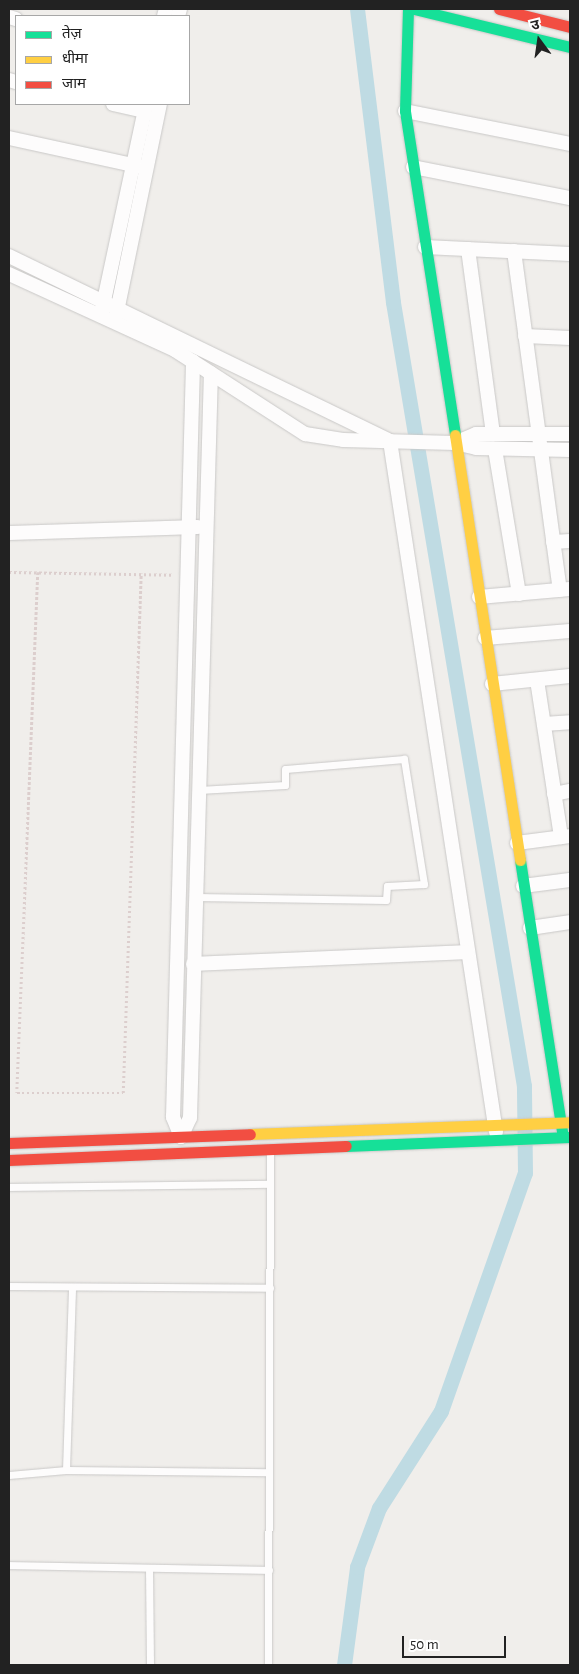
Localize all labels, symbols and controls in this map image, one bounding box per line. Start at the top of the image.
legend [15,15,190,105]
north arrow [514,15,564,65]
text: उ [530,18,541,33]
text: तेज़ [62,26,82,41]
text: धीमा [62,51,88,66]
text: जाम [62,76,86,91]
scale bar [404,1626,508,1658]
text: 50 m [410,1637,439,1652]

